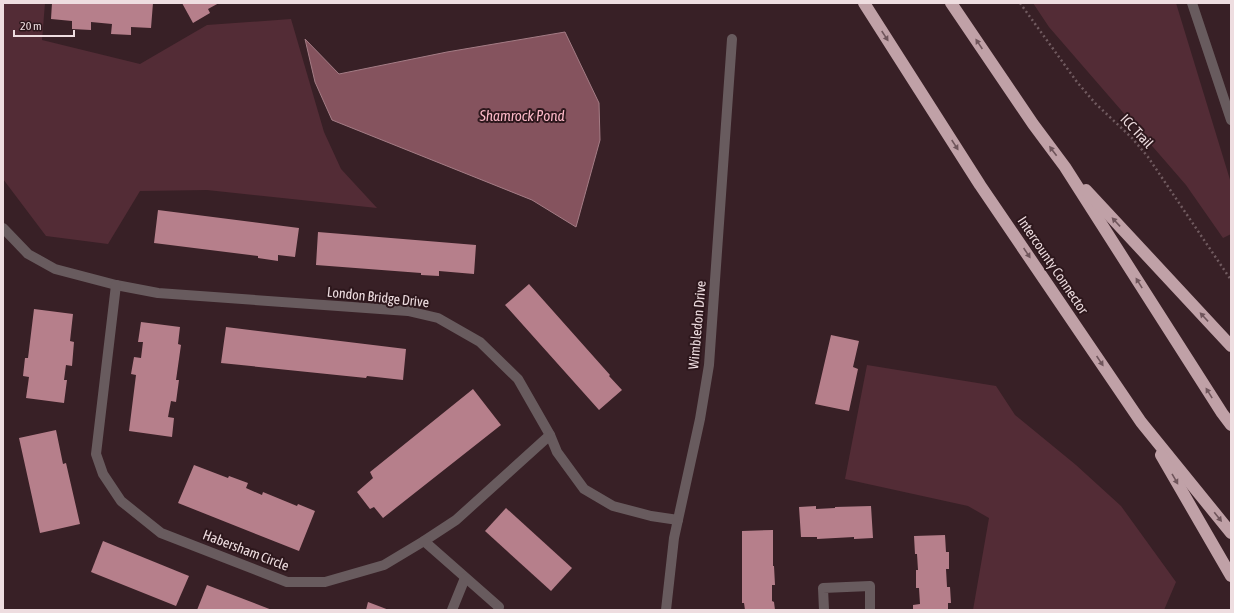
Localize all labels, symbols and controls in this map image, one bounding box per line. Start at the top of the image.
scale bar [14,12,74,38]
text: 20 m [20,19,42,33]
one-way arrow [881,31,889,41]
one-way arrow [975,39,983,50]
water label: Shamrock Pond [478,107,565,124]
street label: ICC Trail [1117,111,1157,151]
one-way arrow [951,140,959,150]
one-way arrow [1049,146,1057,156]
street label: Intercounty Connector [1014,213,1092,318]
one-way arrow [1111,217,1121,227]
one-way arrow [1023,248,1031,259]
one-way arrow [1135,278,1143,289]
street label: Wimbledon Drive [685,280,709,370]
street label: London Bridge Drive [326,284,430,310]
one-way arrow [1200,312,1209,322]
one-way arrow [1096,356,1104,366]
one-way arrow [1205,388,1213,398]
one-way arrow [1171,473,1178,485]
one-way arrow [1214,512,1223,523]
street label: Habersham Circle [201,526,291,574]

